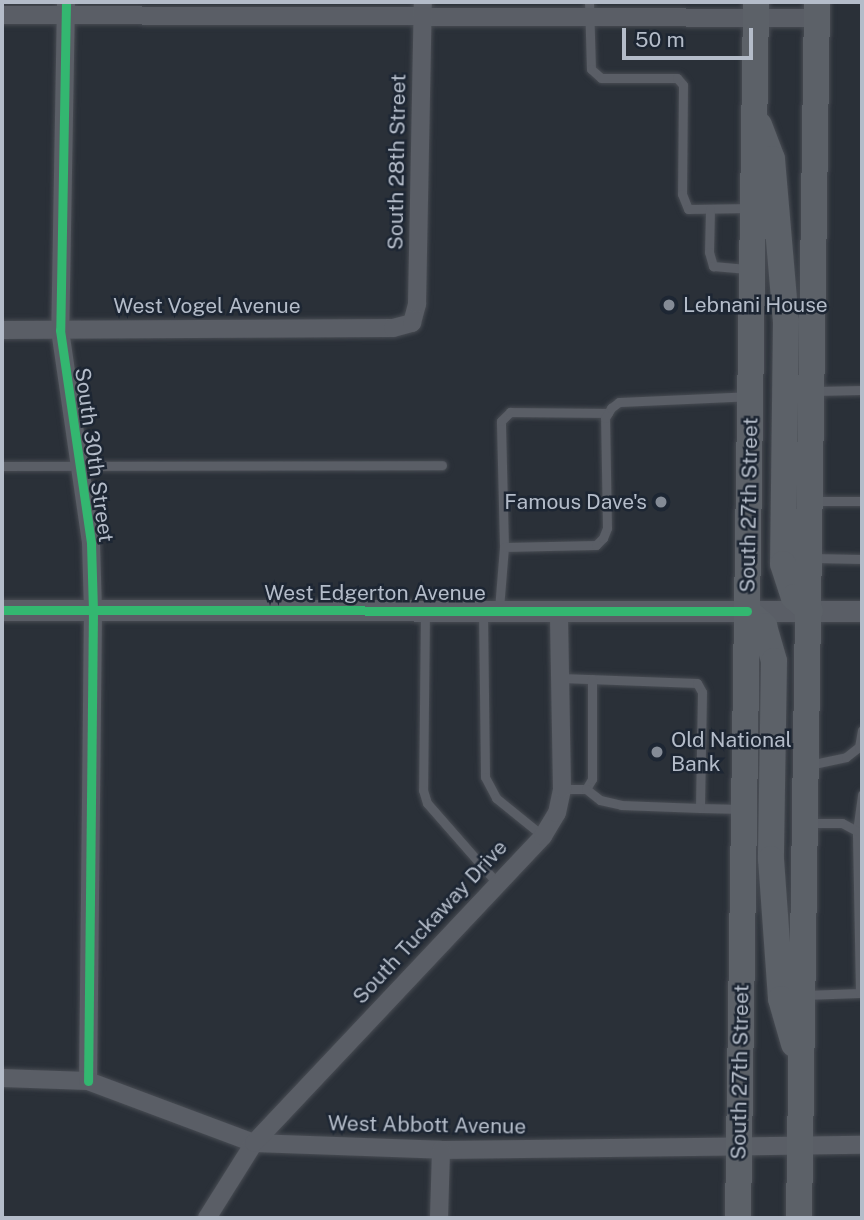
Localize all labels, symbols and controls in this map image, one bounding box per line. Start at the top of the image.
scale bar [626,14,757,58]
text: 50 m [635,27,685,52]
street label: South 28th Street [383,74,411,250]
place label: Lebnani House [683,292,828,318]
street label: West Vogel Avenue [113,293,301,319]
marker: Lebnani House [661,297,677,313]
street label: South 30th Street [69,366,119,544]
street label: South 27th Street [735,417,763,593]
place label: Famous Dave's [504,489,647,515]
marker: Famous Dave's [653,494,669,510]
street label: West Edgerton Avenue [264,580,486,606]
place label: Old National Bank [671,727,792,777]
marker: Old National Bank [649,744,665,760]
street label: South Tuckaway Drive [347,835,513,1009]
street label: South 27th Street [726,984,754,1160]
street label: West Abbott Avenue [328,1111,526,1139]

